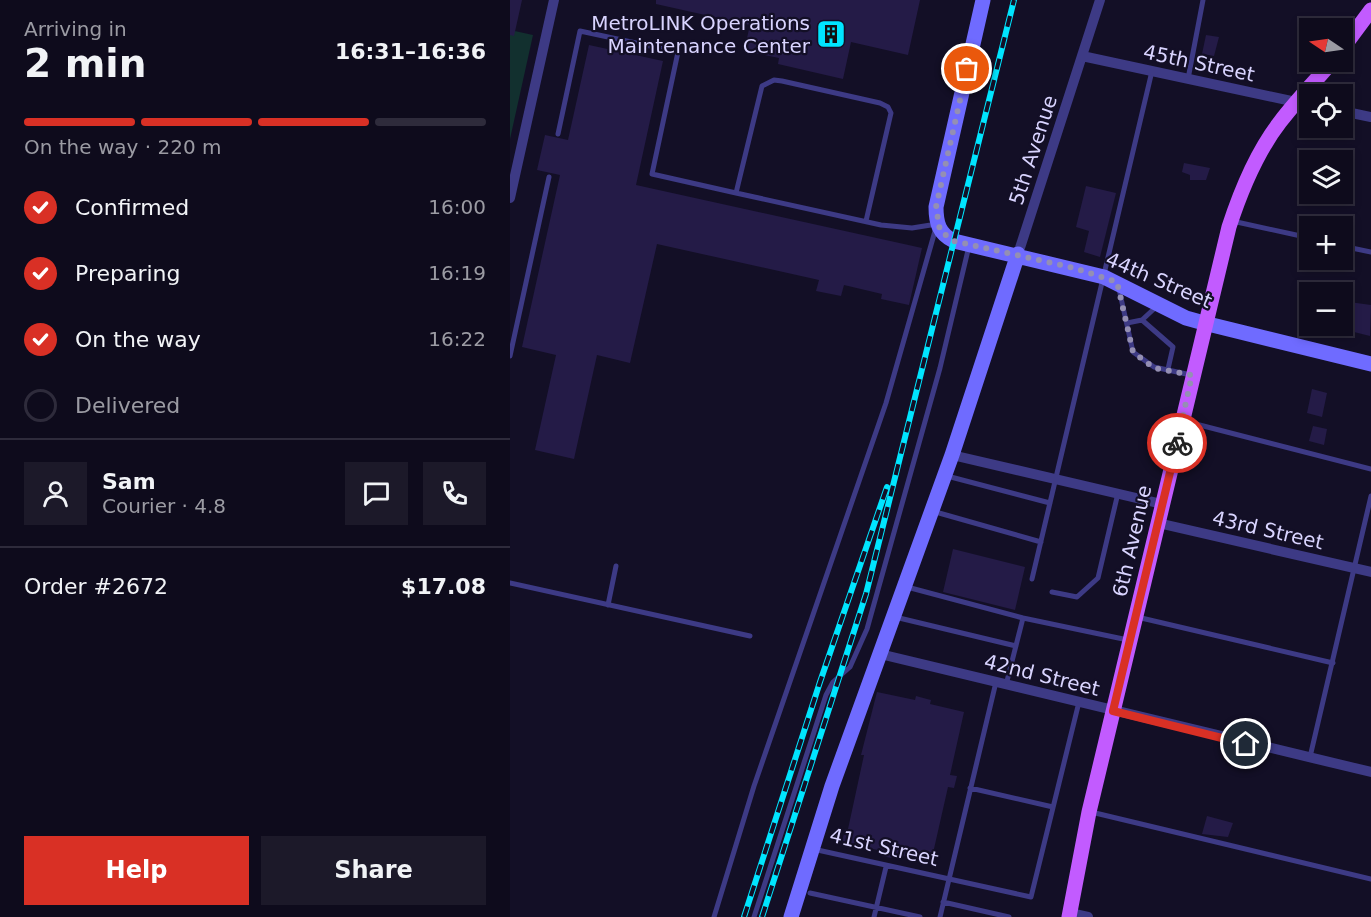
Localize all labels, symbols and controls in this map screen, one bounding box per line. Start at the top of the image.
place label: MetroLINK Operations Maintenance Center [591,11,811,58]
text: Arriving in [24,17,127,41]
building icon: MetroLINK Operations Maintenance Center [815,18,847,50]
north arrow [1299,18,1353,72]
map controls [1299,18,1353,336]
text: 16:31–16:36 [335,39,486,64]
street label: 45th Street [1141,40,1257,87]
text: 2 min [24,41,146,86]
pin [941,43,992,94]
icon: bag [950,52,983,85]
button: locate [1299,84,1353,138]
street label: 5th Avenue [1004,92,1062,208]
text: On the way · 220 m [24,135,222,159]
button: layers [1299,150,1353,204]
icon: check [24,191,57,224]
text: Confirmed [75,195,189,220]
text: 16:00 [428,195,486,219]
button: + [1299,216,1353,270]
street label: 44th Street [1102,247,1216,313]
icon: check [24,257,57,290]
text: Preparing [75,261,181,286]
text: 16:19 [428,261,486,285]
button: − [1299,282,1353,336]
icon: check [24,323,57,356]
text: On the way [75,327,201,352]
text: 16:22 [428,327,486,351]
text: Delivered [75,393,180,418]
courier [1147,413,1207,473]
icon: bike [1161,427,1194,460]
button: person [24,462,87,525]
button: chat [345,462,408,525]
button: phone [423,462,486,525]
text: Sam [102,469,156,494]
street label: 6th Avenue [1107,483,1157,599]
text: Courier · 4.8 [102,494,226,518]
street label: 43rd Street [1210,506,1326,554]
text: Order #2672 [24,574,168,599]
text: $17.08 [401,574,486,599]
street label: 42nd Street [982,649,1102,701]
pin [1220,718,1271,769]
icon: home [1229,727,1262,760]
street label: 41st Street [827,823,941,871]
button: Help [24,836,249,905]
button: Share [261,836,486,905]

